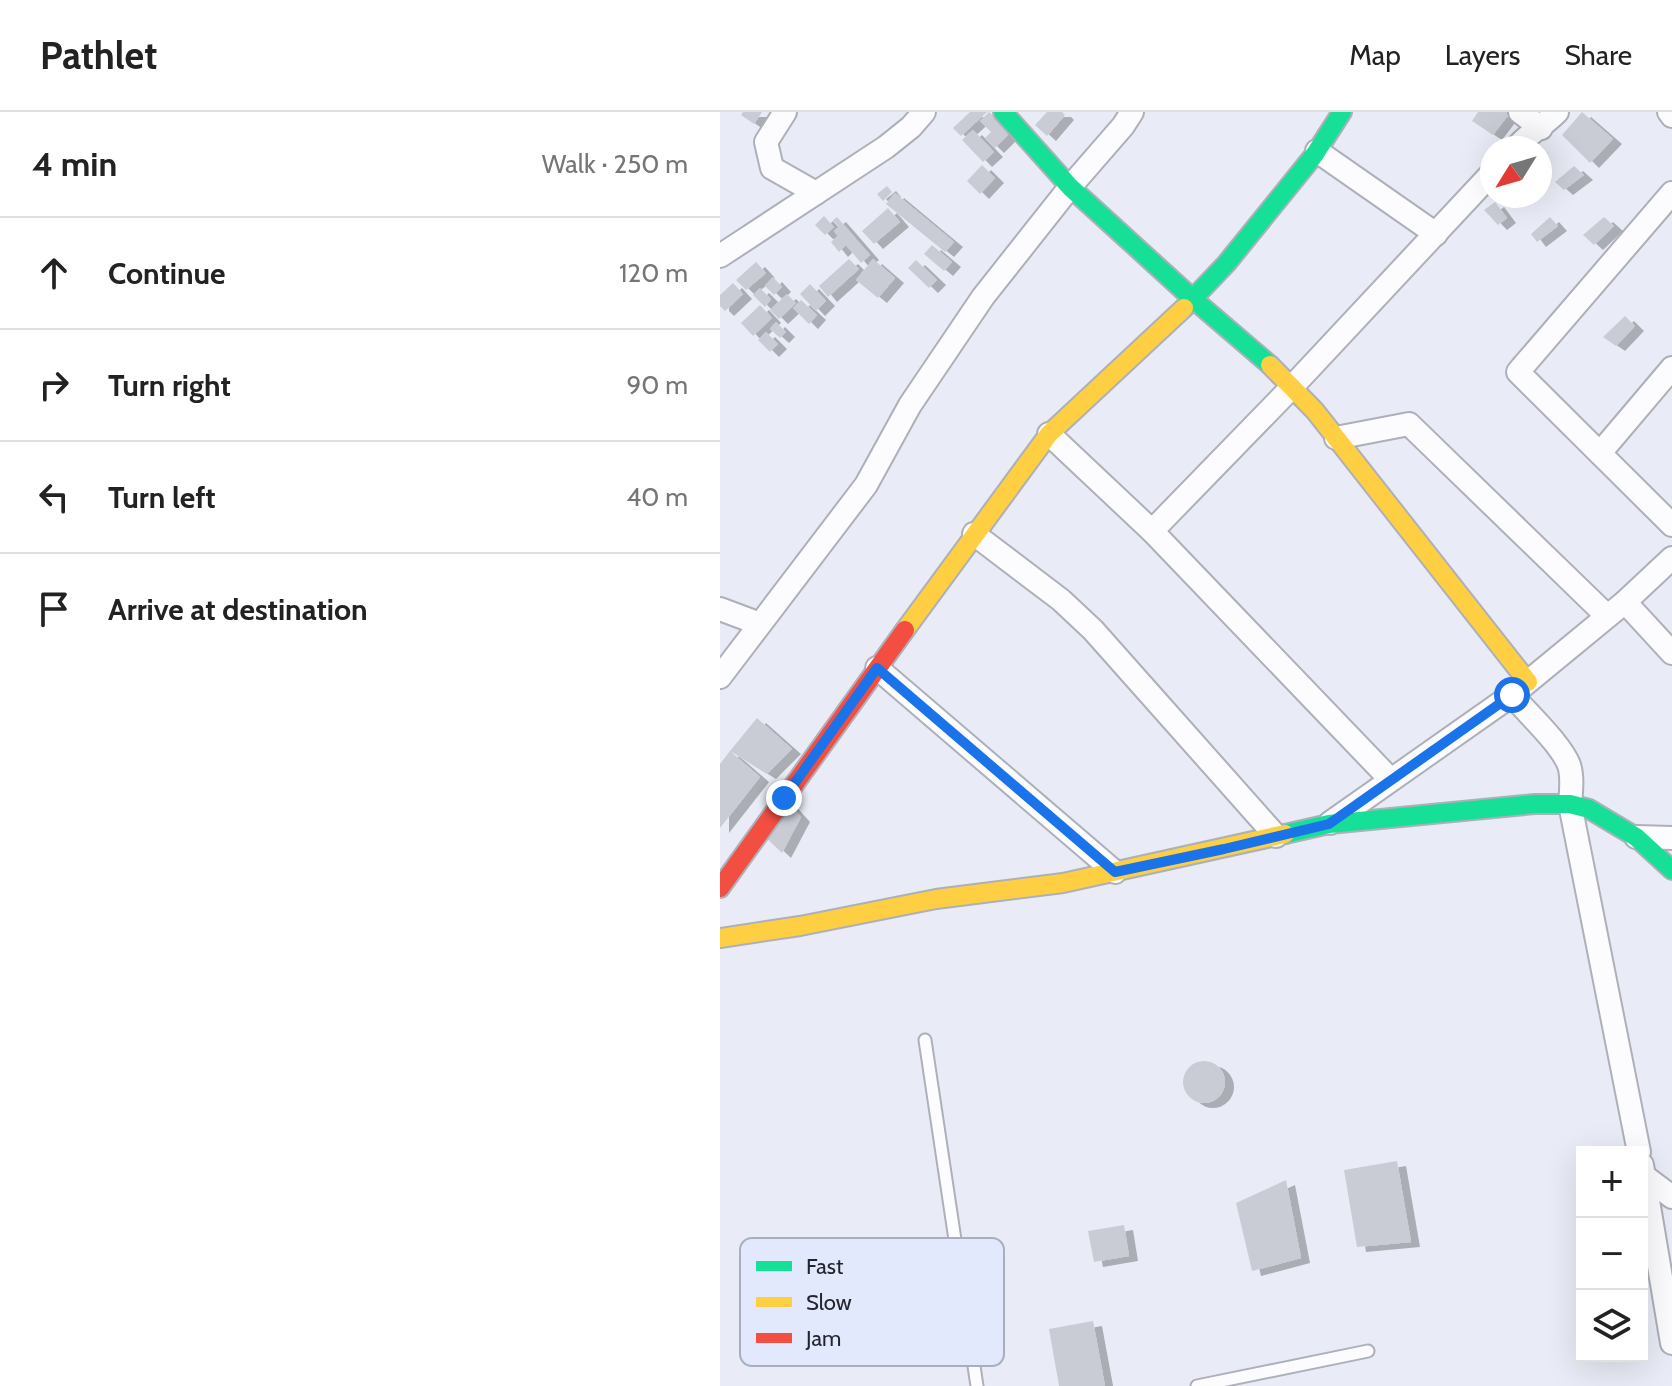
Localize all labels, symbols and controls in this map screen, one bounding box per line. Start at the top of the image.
text: Pathlet [40,32,157,79]
text: Map [1349,38,1401,72]
text: Layers [1445,38,1520,72]
text: Share [1564,38,1632,72]
north arrow [1480,136,1552,208]
text: 4 min [32,143,117,185]
text: Walk · 250 m [542,148,688,180]
icon: ahead [32,251,76,295]
text: Continue [108,255,225,292]
text: 120 m [619,257,688,289]
icon: right [32,363,76,407]
text: Turn right [108,367,231,404]
text: 90 m [626,369,688,401]
icon: left [32,475,76,519]
text: Turn left [108,479,216,516]
text: 40 m [626,481,688,513]
icon: arrive [32,587,76,631]
text: Arrive at destination [108,591,368,628]
route start [1494,677,1530,713]
route end [766,780,802,816]
map controls [1576,1146,1648,1362]
button: + [1576,1146,1648,1218]
button: − [1576,1218,1648,1290]
legend [740,1238,1004,1366]
text: Fast [806,1253,844,1280]
text: Slow [806,1289,852,1316]
button: layers [1576,1290,1648,1362]
text: Jam [805,1325,841,1352]

